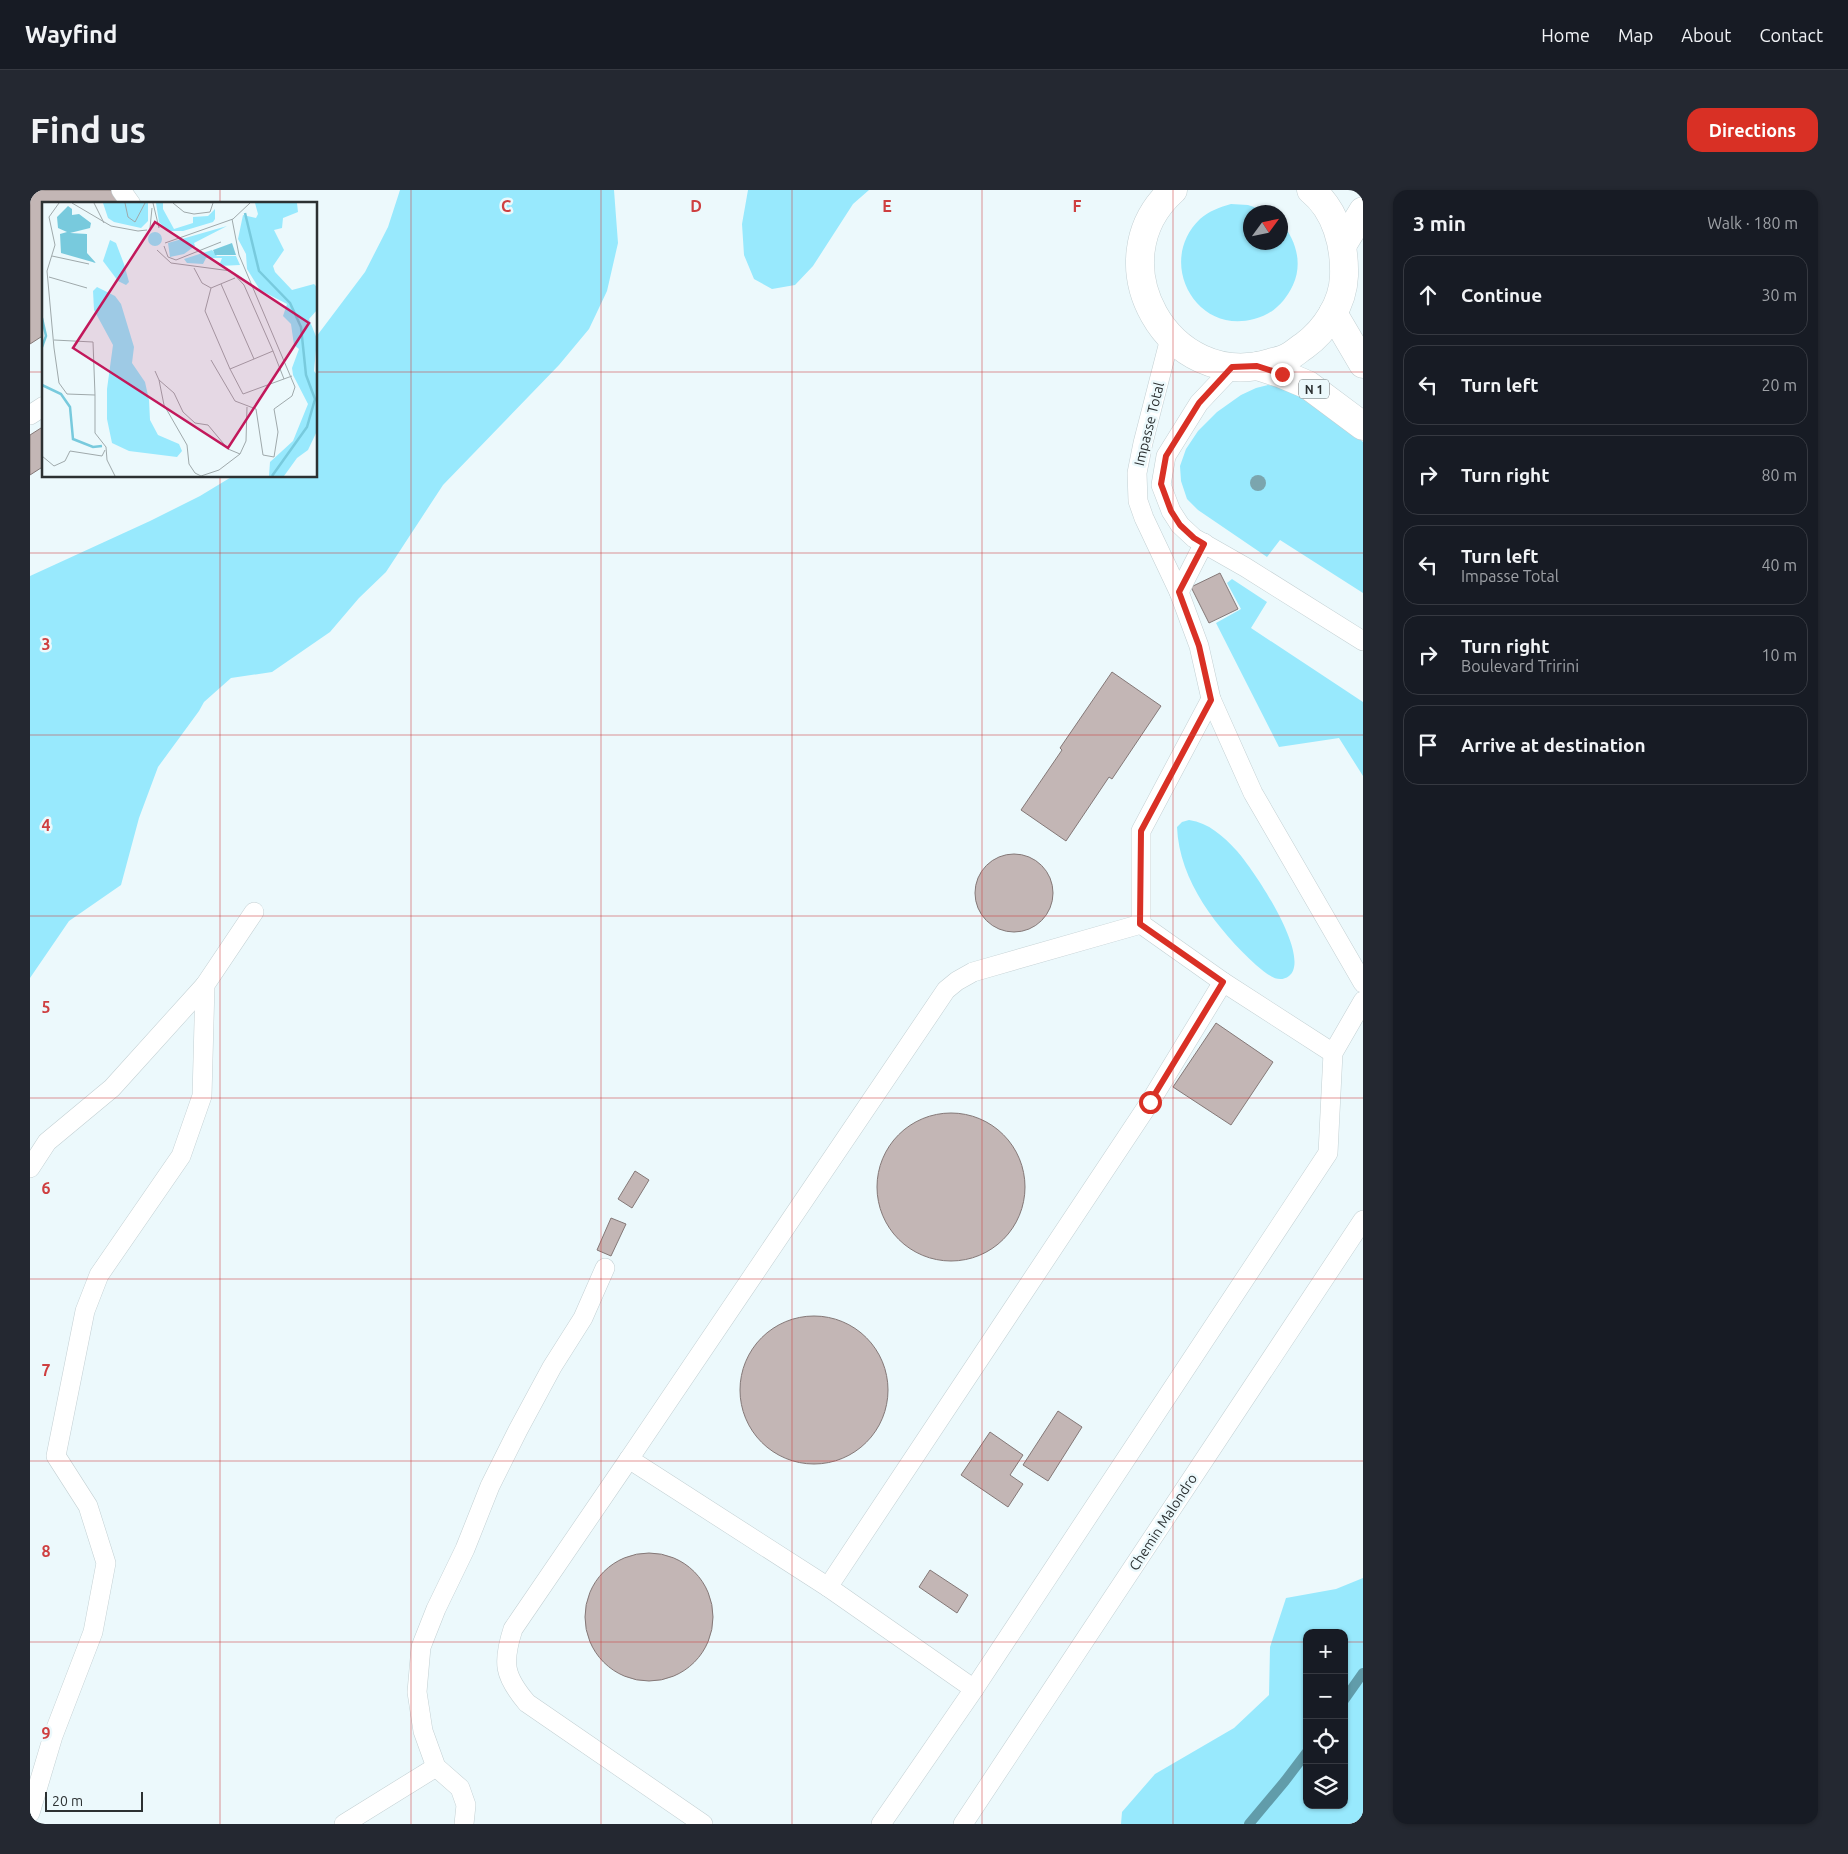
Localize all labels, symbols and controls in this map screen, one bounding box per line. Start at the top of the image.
text: Wayfind [25,21,117,48]
text: Home [1541,25,1590,45]
text: Map [1618,25,1653,45]
text: About [1681,25,1731,45]
text: Contact [1759,25,1823,45]
button: Directions [1687,108,1818,152]
text: Find us [30,110,146,150]
text: C [501,197,511,215]
text: D [690,197,702,215]
text: E [882,197,892,215]
text: F [1073,197,1082,215]
inset map [42,202,318,478]
north arrow [1243,205,1288,250]
text: 3 min [1413,211,1466,235]
text: Walk · 180 m [1707,214,1798,232]
icon: ahead [1414,281,1442,309]
text: Continue [1461,284,1542,306]
text: 30 m [1761,286,1797,304]
route end [1271,363,1294,386]
icon: left [1414,371,1442,399]
text: Turn left [1461,374,1539,396]
text: 20 m [1761,376,1797,394]
street label: Impasse Total [1131,380,1167,468]
road number: N 1 [1299,380,1329,398]
icon: right [1414,461,1442,489]
text: Turn right [1461,464,1549,486]
text: 80 m [1761,466,1797,484]
text: Turn left [1461,545,1539,567]
icon: left [1414,551,1442,579]
text: 40 m [1761,556,1797,574]
text: Impasse Total [1461,567,1559,585]
text: 3 [41,635,51,653]
text: Turn right [1461,635,1549,657]
icon: right [1414,641,1442,669]
text: 10 m [1761,646,1797,664]
text: Boulevard Tririni [1461,657,1579,675]
icon: arrive [1414,731,1442,759]
text: Arrive at destination [1461,734,1646,756]
text: 4 [41,816,51,834]
text: 5 [41,998,51,1016]
route start [1139,1091,1162,1114]
text: 6 [41,1179,51,1197]
text: 7 [41,1361,51,1379]
street label: Chemin Malondro [1126,1471,1200,1573]
text: 8 [41,1542,51,1560]
map controls [1303,1629,1348,1809]
button: + [1303,1629,1348,1674]
button: − [1303,1674,1348,1719]
button: locate [1303,1719,1348,1764]
text: 9 [41,1724,51,1742]
button: layers [1303,1764,1348,1809]
scale bar [45,1789,142,1812]
text: 20 m [52,1793,83,1809]

